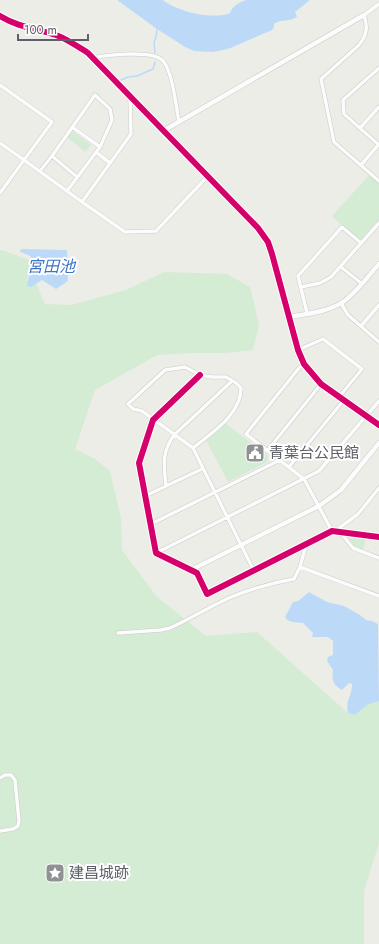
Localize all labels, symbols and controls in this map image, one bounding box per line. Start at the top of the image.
scale bar [18,16,88,42]
text: 100 m [24,21,57,39]
water label: 宮田池 [27,255,77,278]
public building icon: 青葉台公民館 [244,442,266,464]
place label: 青葉台公民館 [269,442,359,464]
place icon: 建昌城跡 [44,862,66,884]
place label: 建昌城跡 [69,862,129,884]

